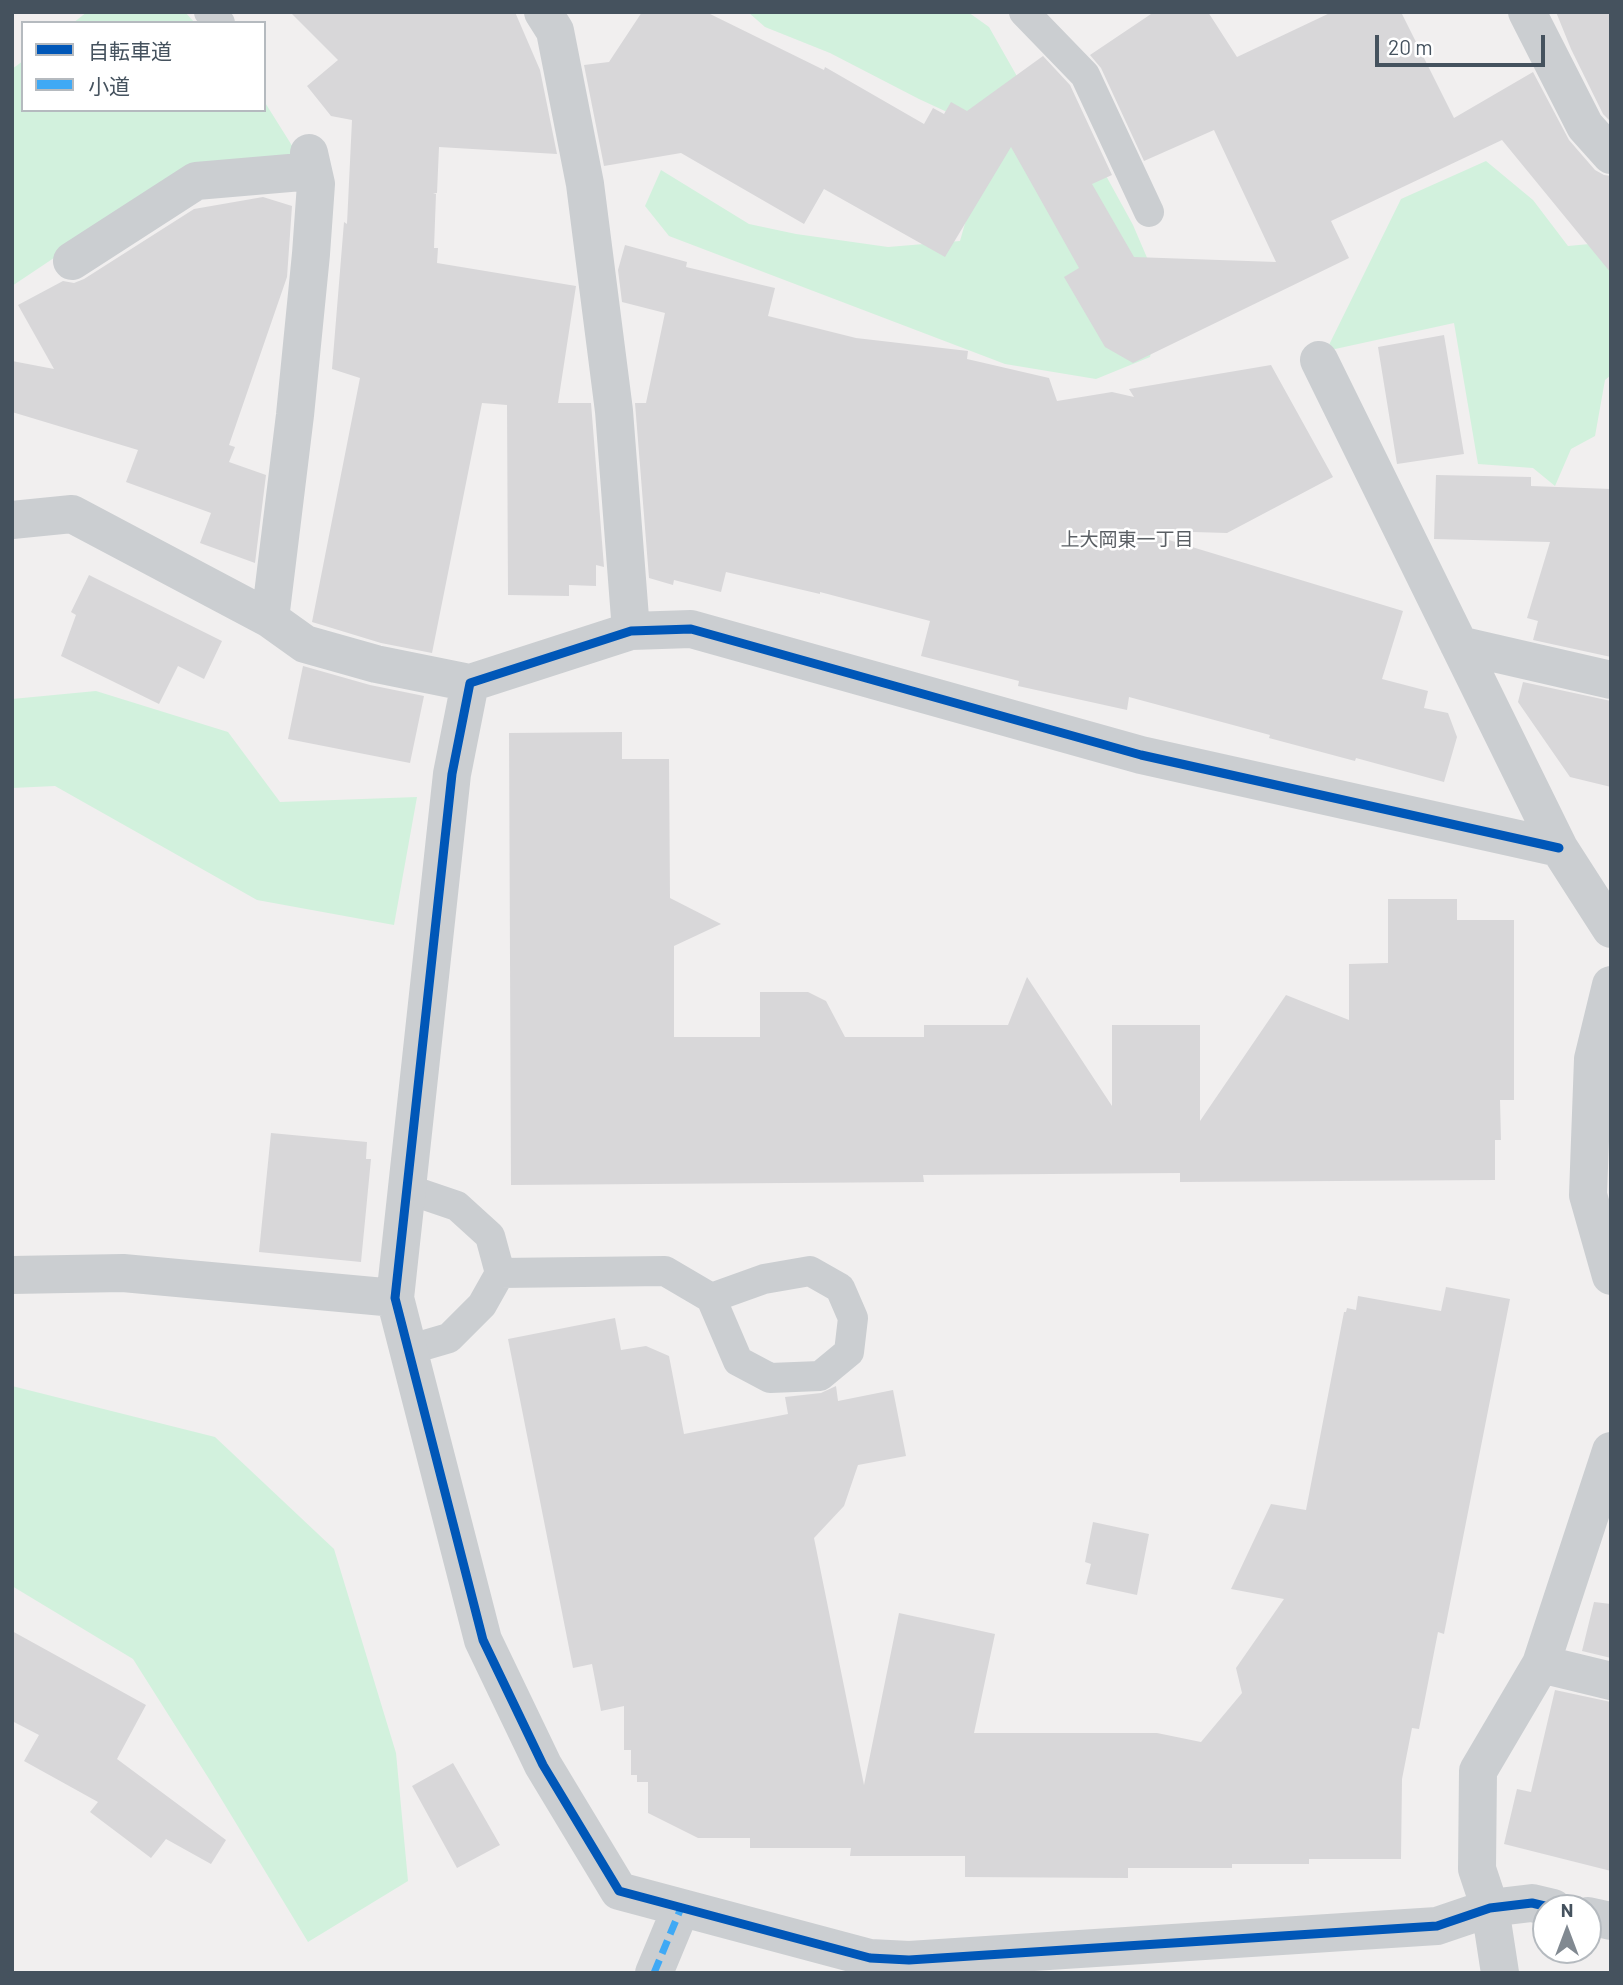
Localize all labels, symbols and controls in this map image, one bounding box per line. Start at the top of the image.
legend [21,21,266,112]
scale bar [1378,21,1548,65]
text: 20 m [1388,34,1433,59]
text: 自転車道 [88,38,172,63]
text: 小道 [88,73,130,98]
district label: 上大岡東一丁目 [1061,529,1193,551]
north arrow [1532,1894,1602,1964]
text: N [1561,1898,1573,1921]

